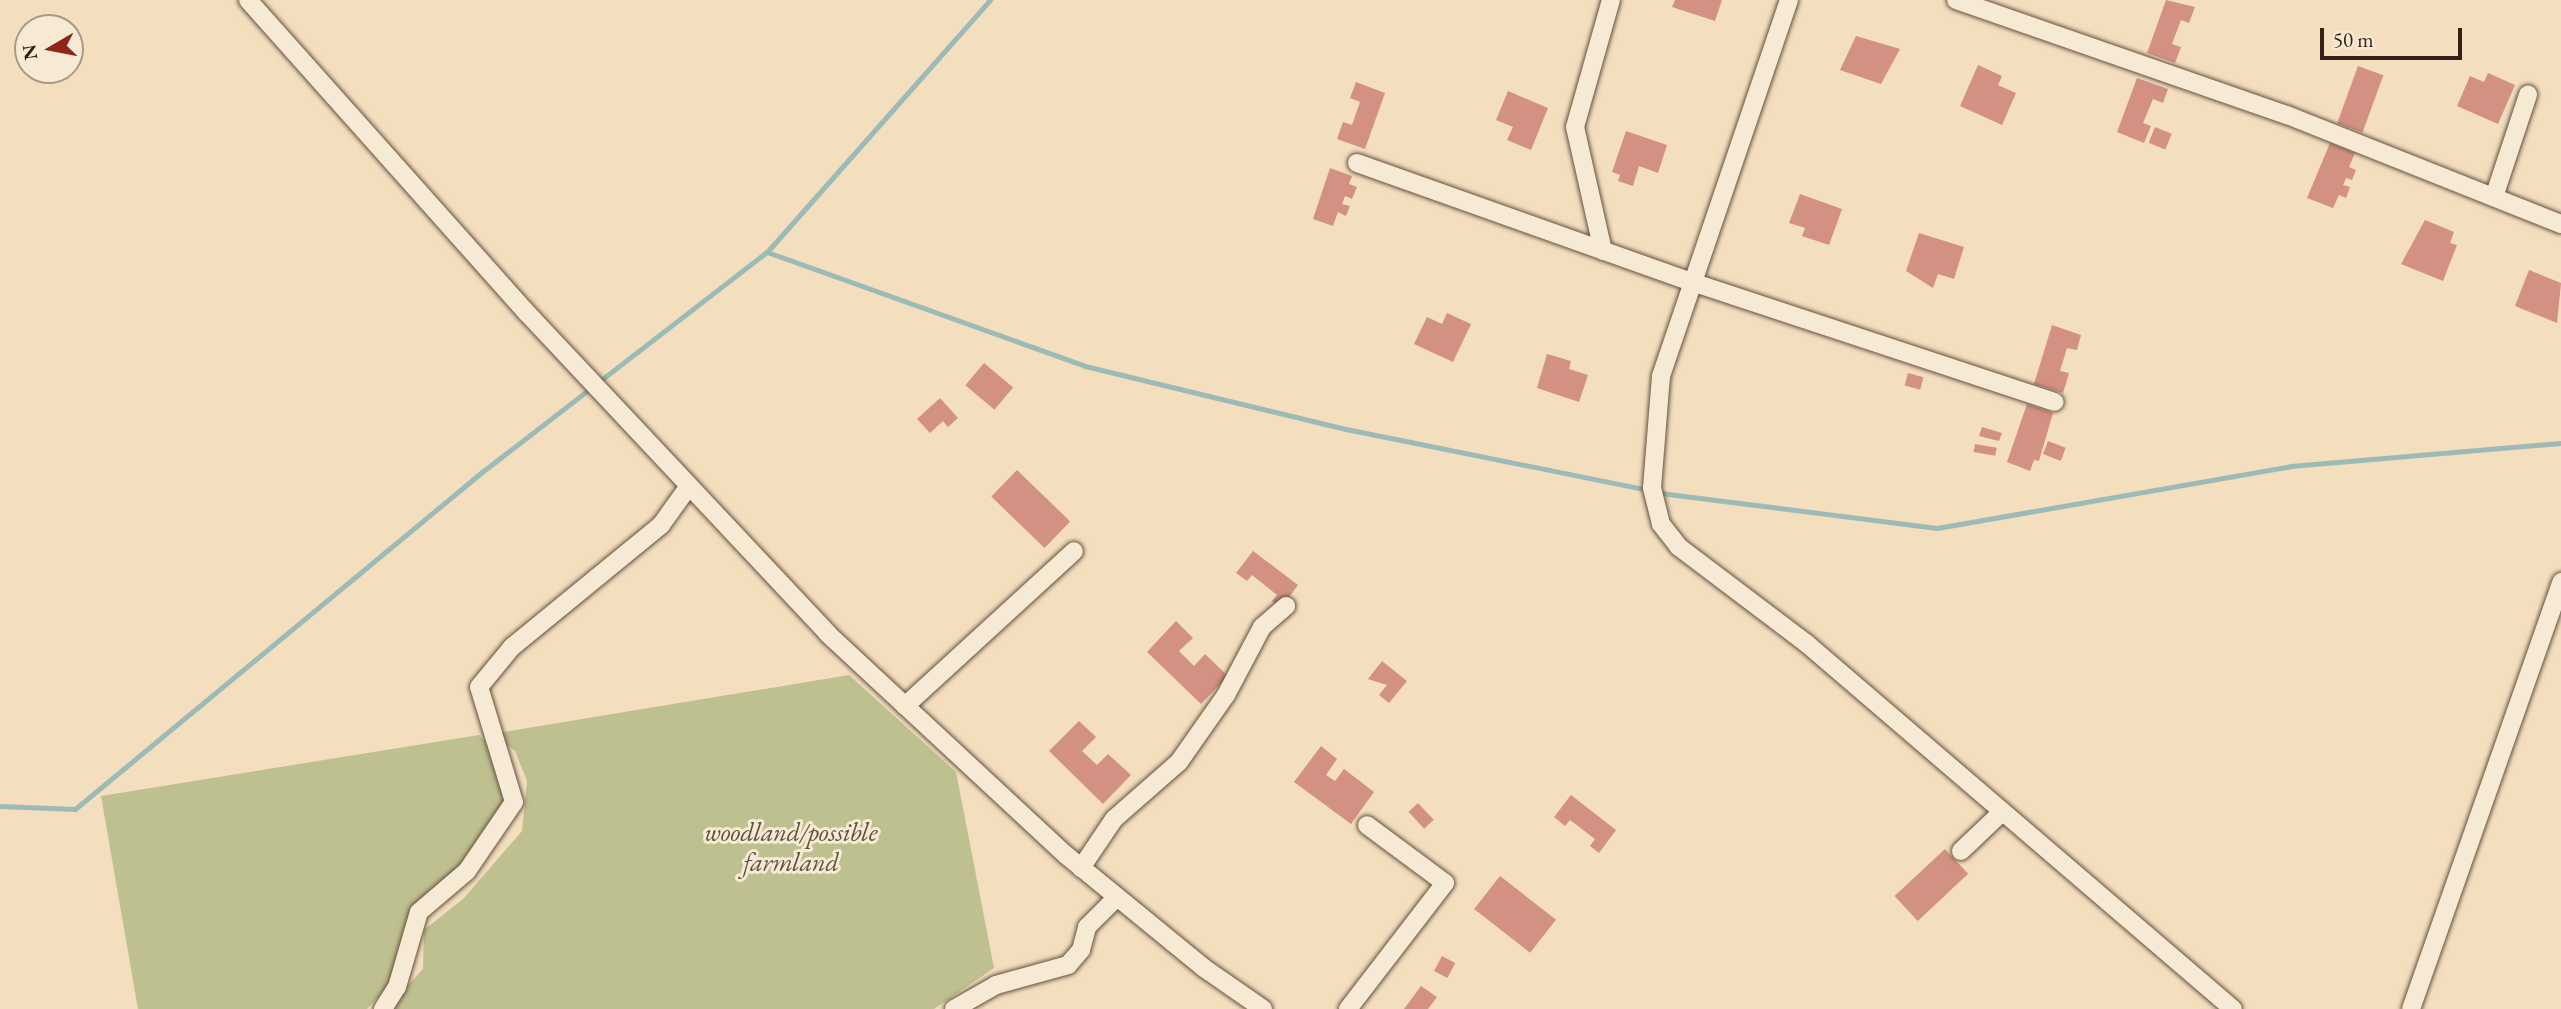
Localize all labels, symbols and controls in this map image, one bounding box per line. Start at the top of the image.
north arrow [14,14,84,84]
scale bar [2323,14,2465,58]
text: 50 m [2333,26,2374,53]
text: N [16,43,43,62]
park label: woodland/possible farmland [704,817,878,878]

